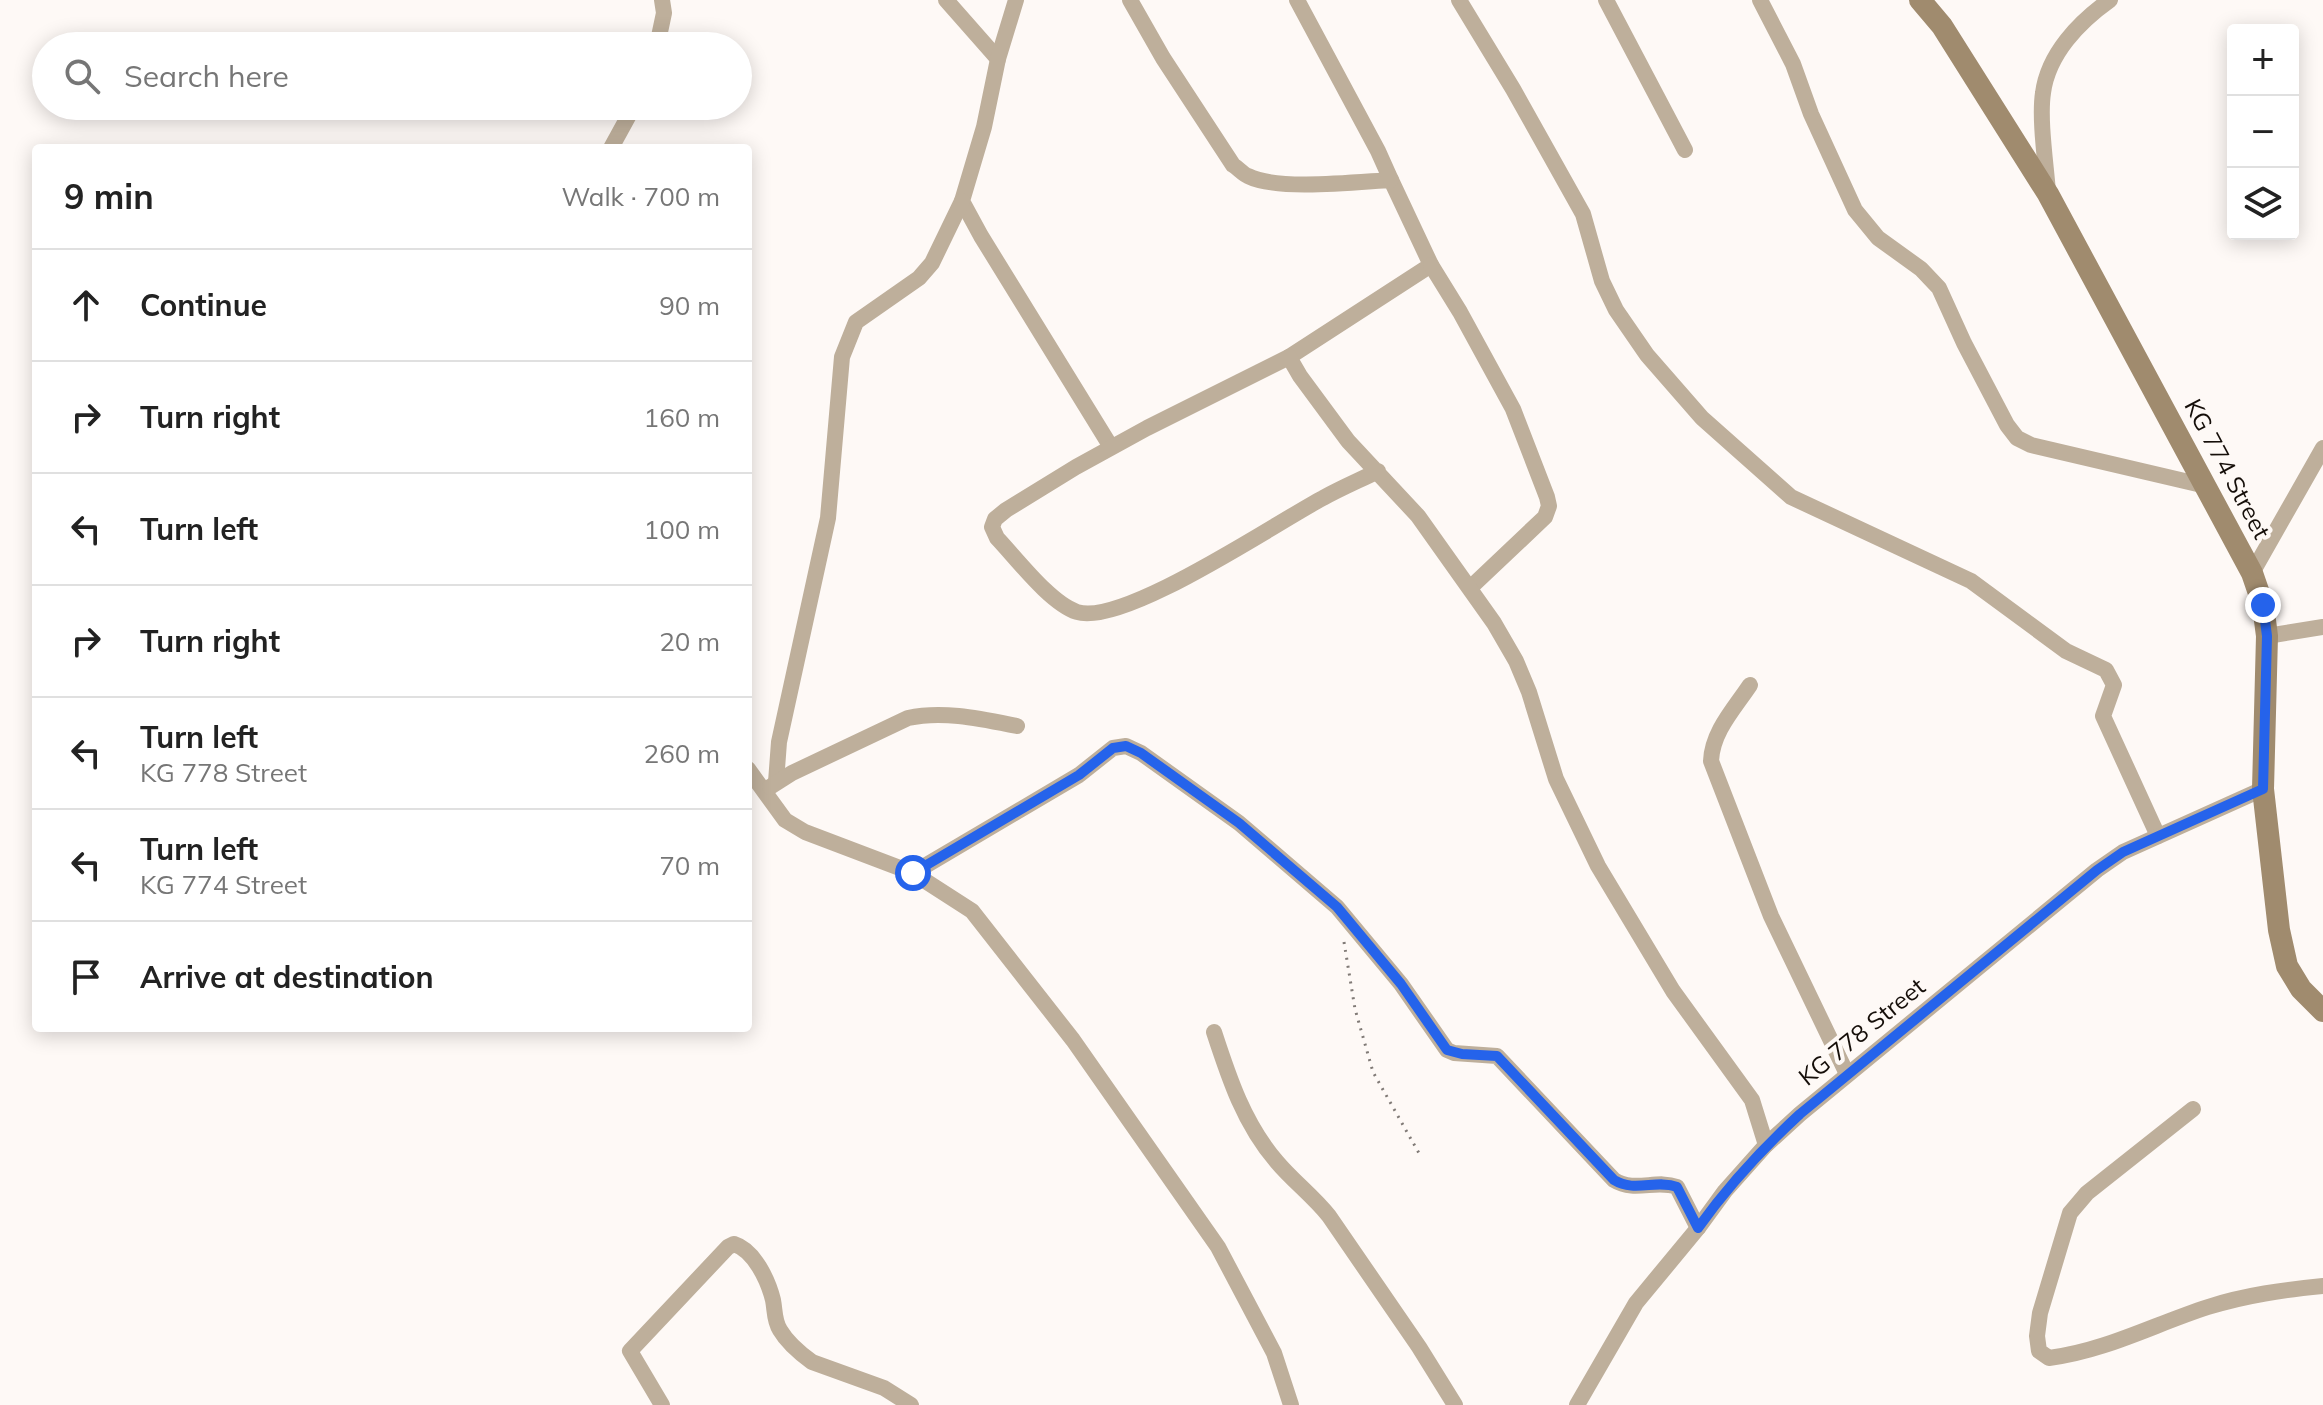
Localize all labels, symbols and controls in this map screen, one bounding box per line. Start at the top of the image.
map controls [2227,24,2299,240]
button: + [2227,24,2299,96]
search box [32,32,752,120]
icon: search [60,54,104,98]
text: Search here [124,57,289,95]
button: − [2227,96,2299,168]
button: layers [2227,168,2299,240]
text: 9 min [64,175,154,218]
text: Walk · 700 m [561,180,720,213]
icon: ahead [64,283,108,327]
text: Continue [140,286,267,324]
text: 90 m [659,289,720,322]
street label: KG 774 Street [2178,393,2277,544]
icon: right [64,395,108,439]
text: Turn right [140,398,280,436]
text: 160 m [644,401,720,434]
icon: left [64,507,108,551]
text: Turn left [140,510,258,548]
text: 100 m [644,513,720,546]
route end [2245,587,2281,623]
icon: right [64,619,108,663]
text: Turn right [140,622,280,660]
text: 20 m [659,625,720,658]
text: Turn left [140,718,258,756]
icon: left [64,731,108,775]
text: 260 m [644,737,720,770]
text: KG 778 Street [140,756,307,789]
text: Turn left [140,830,258,868]
icon: left [64,843,108,887]
text: 70 m [659,849,720,882]
route start [895,855,931,891]
text: KG 774 Street [140,868,307,901]
icon: arrive [64,955,108,999]
text: Arrive at destination [140,958,434,996]
street label: KG 778 Street [1792,971,1931,1091]

